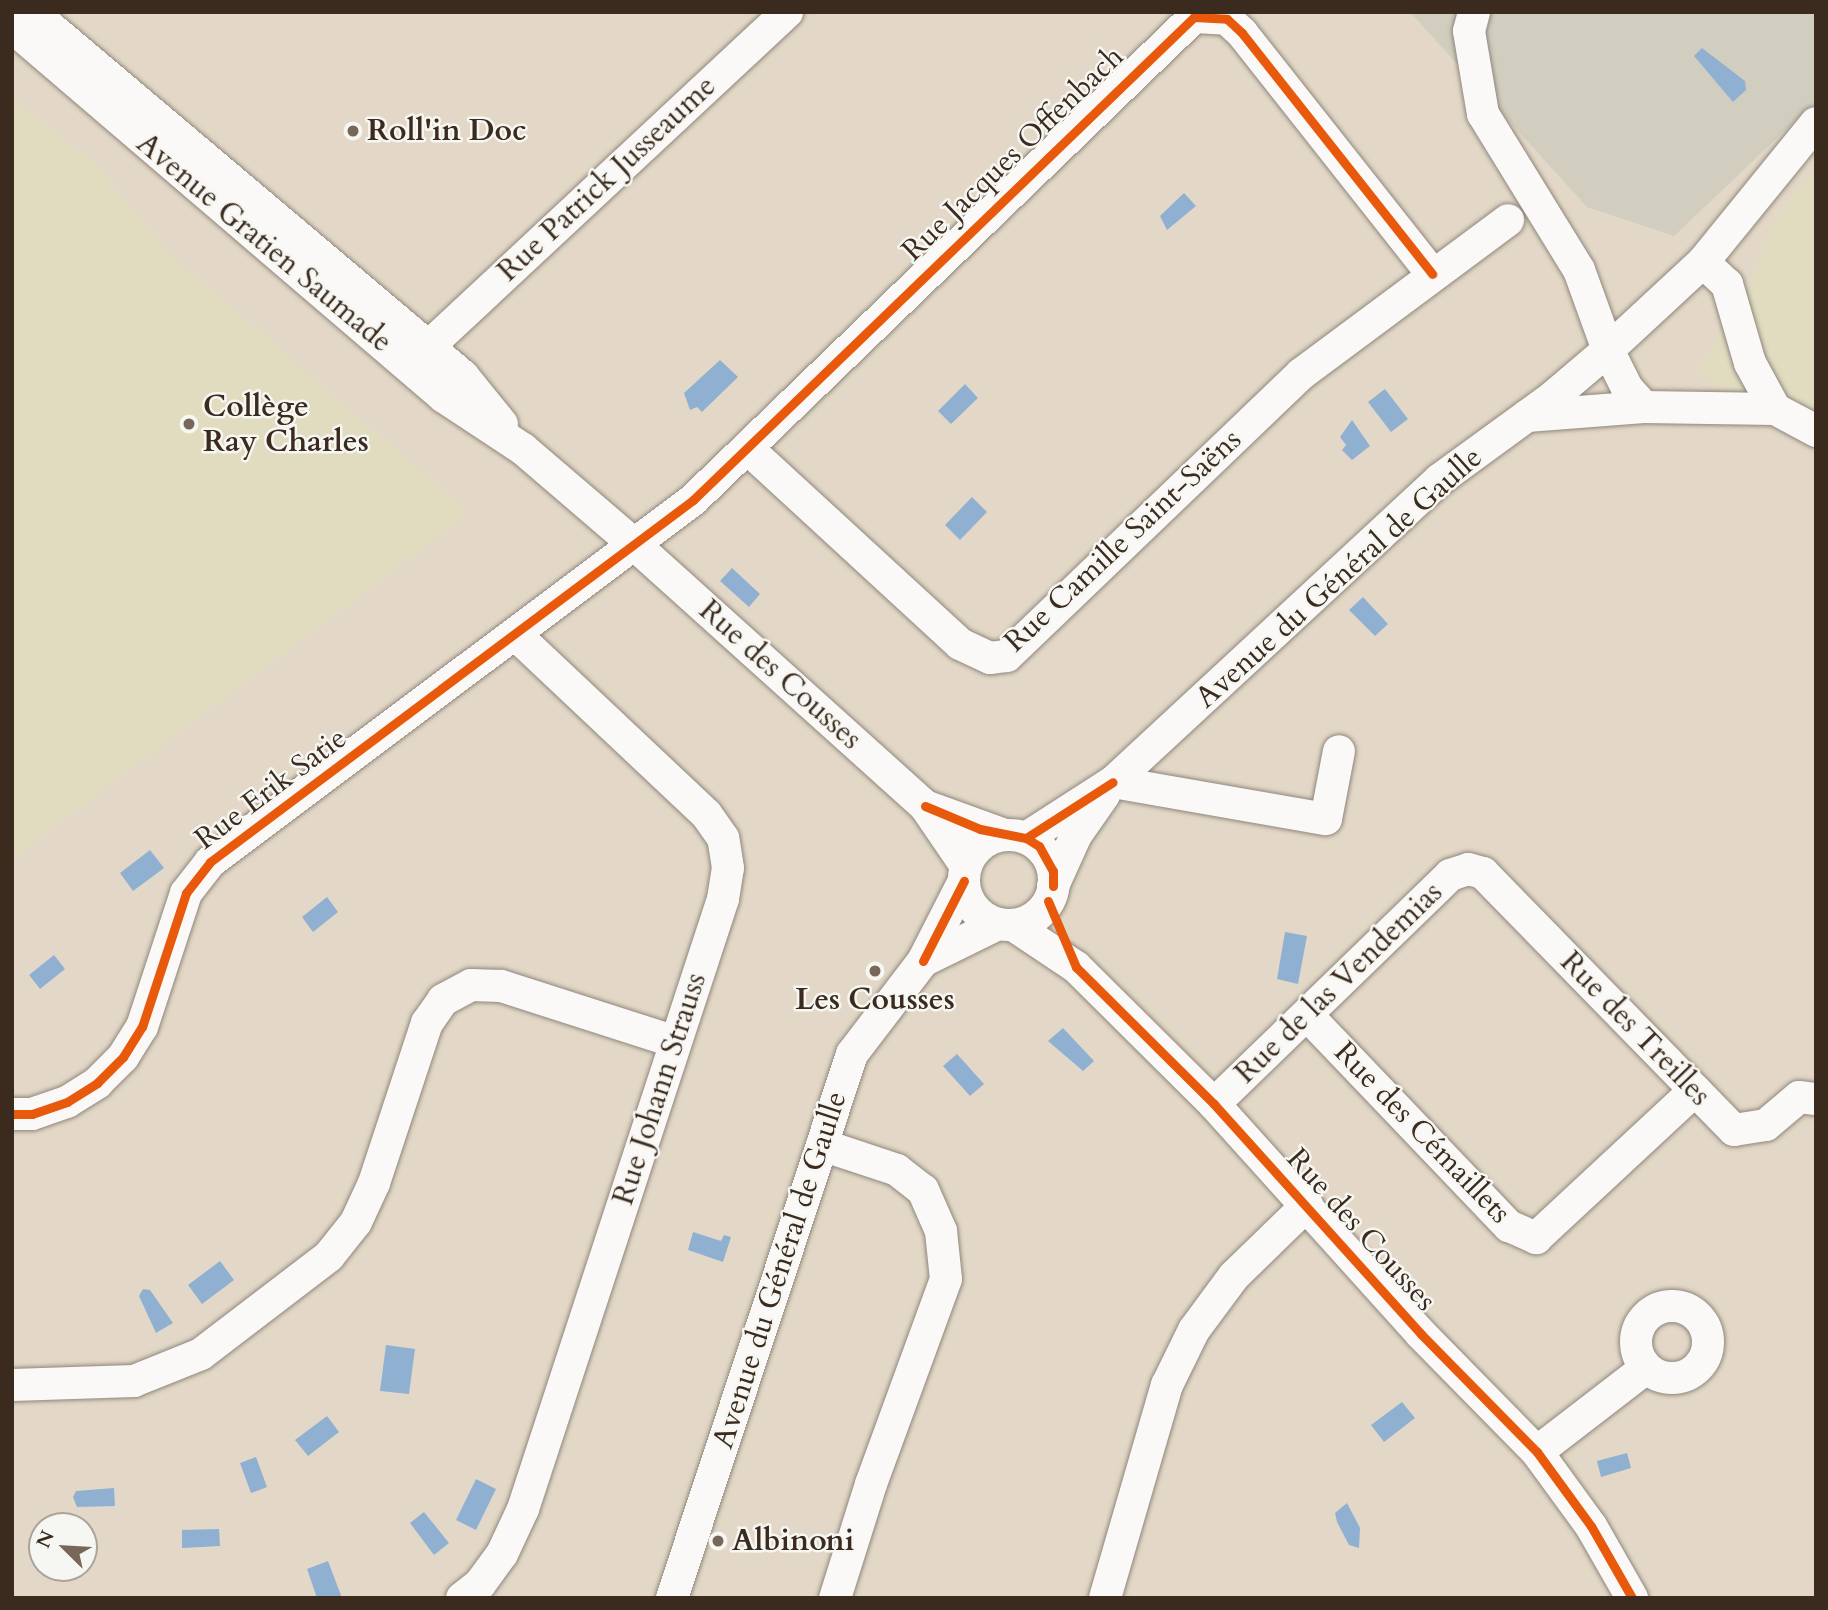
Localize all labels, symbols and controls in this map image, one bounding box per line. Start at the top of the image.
street label: Rue Jacques Offenbach [895,39,1131,269]
street label: Rue Patrick Jusseaume [491,69,723,289]
place label: Roll'in Doc [367,113,527,149]
marker: Roll'in Doc [345,123,361,139]
street label: Avenue Gratien Saumade [129,126,399,360]
place label: Collège Ray Charles [203,389,369,460]
marker: Collège Ray Charles [181,416,197,432]
street label: Rue Camille Saint-Saëns [997,422,1249,660]
street label: Avenue du Général de Gaulle [1188,440,1490,716]
street label: Rue des Cousses [691,593,869,757]
street label: Rue Erik Satie [188,720,354,858]
street label: Rue de las Vendemias [1228,875,1450,1091]
street label: Rue des Treilles [1552,944,1718,1114]
marker: Les Cousses [867,963,883,979]
street label: Rue Johann Strauss [606,968,714,1210]
place label: Les Cousses [795,982,955,1018]
street label: Rue des Cémaillets [1326,1035,1518,1231]
street label: Avenue du Général de Gaulle [705,1087,855,1453]
street label: Rue des Cousses [1279,1141,1443,1319]
north arrow [28,1512,98,1582]
place label: Albinoni [732,1523,854,1559]
text: N [30,1526,61,1552]
marker: Albinoni [710,1533,726,1549]

